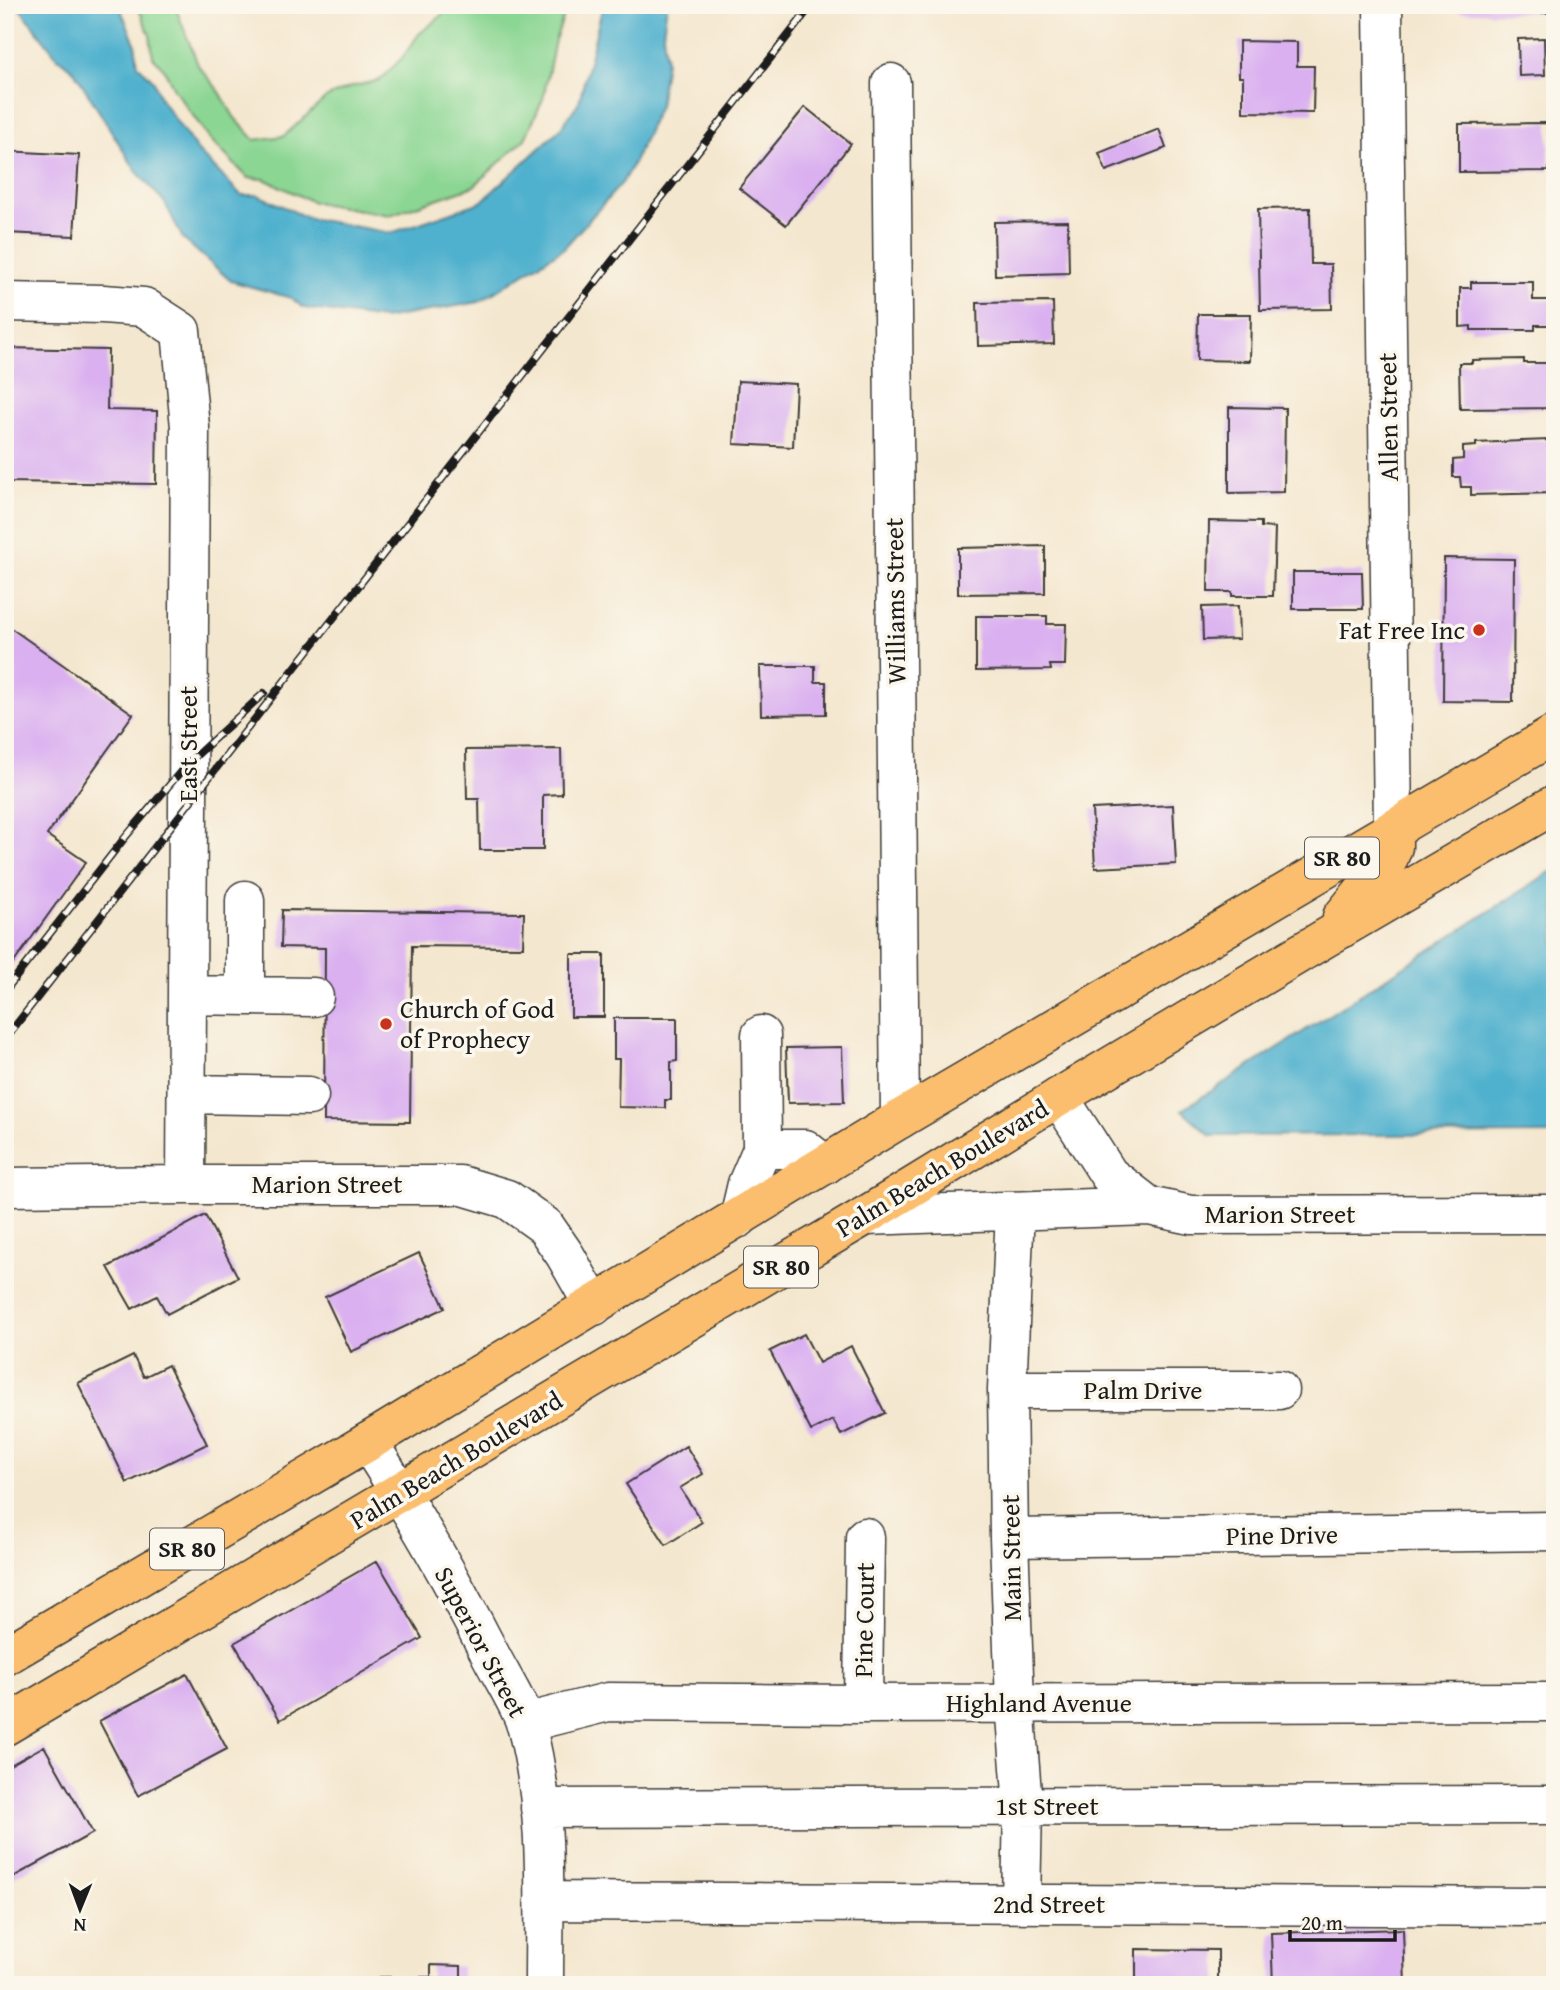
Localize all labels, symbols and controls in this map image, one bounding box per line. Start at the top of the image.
street label: Allen Street [1367,352,1408,482]
street label: Williams Street [874,517,915,685]
place label: Fat Free Inc [1339,610,1465,649]
marker: Fat Free Inc [1471,622,1487,638]
street label: East Street [168,686,207,802]
road number: SR 80 [1305,838,1379,878]
place label: Church of God of Prophecy [400,989,554,1058]
marker: Church of God of Prophecy [378,1016,394,1032]
street label: Palm Beach Boulevard [828,1089,1056,1247]
street label: Marion Street [252,1164,403,1203]
street label: Marion Street [1205,1194,1356,1233]
road number: SR 80 [744,1246,818,1288]
street label: Palm Drive [1084,1370,1202,1409]
street label: Palm Beach Boulevard [342,1381,570,1539]
street label: Main Street [990,1494,1031,1622]
street label: Pine Drive [1226,1514,1338,1555]
road number: SR 80 [150,1528,224,1569]
street label: Superior Street [425,1559,538,1724]
street label: Pine Court [843,1562,884,1678]
street label: Highland Avenue [946,1683,1132,1722]
street label: 1st Street [995,1786,1099,1825]
north arrow [46,1874,116,1944]
street label: 2nd Street [993,1884,1105,1923]
scale bar [1290,1899,1396,1943]
text: 20 m [1301,1907,1343,1938]
text: N [73,1912,86,1940]

